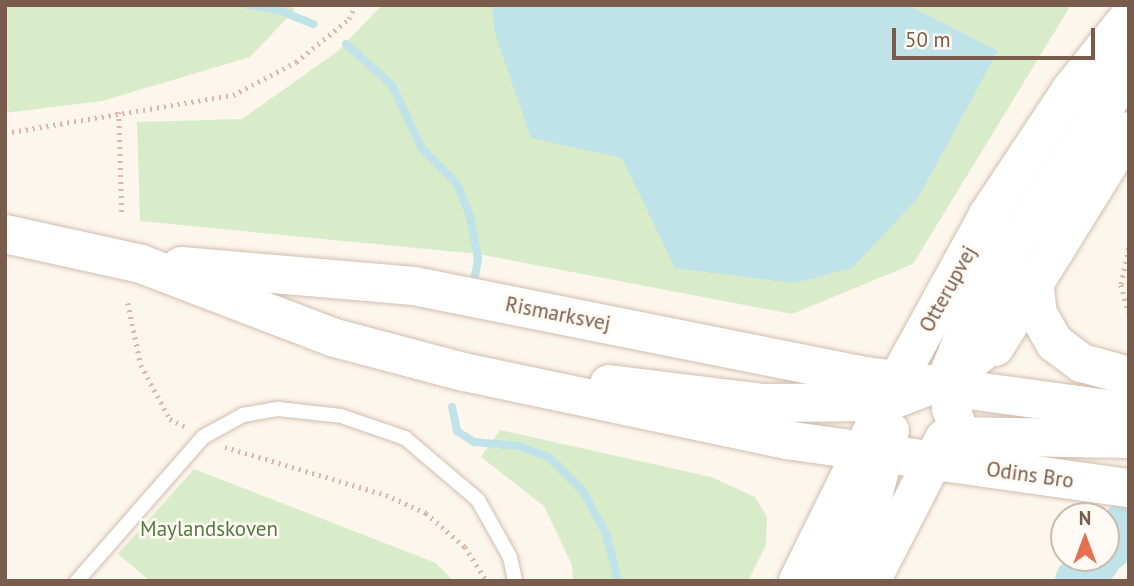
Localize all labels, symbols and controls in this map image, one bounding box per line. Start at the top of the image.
scale bar [896,14,1099,58]
text: 50 m [905,26,951,53]
street label: Otterupvej [914,241,982,337]
street label: Rismarksvej [503,291,613,337]
street label: Odins Bro [985,456,1075,494]
north arrow [1050,502,1120,572]
text: N [1079,506,1091,530]
park label: Maylandskoven [140,516,278,542]

